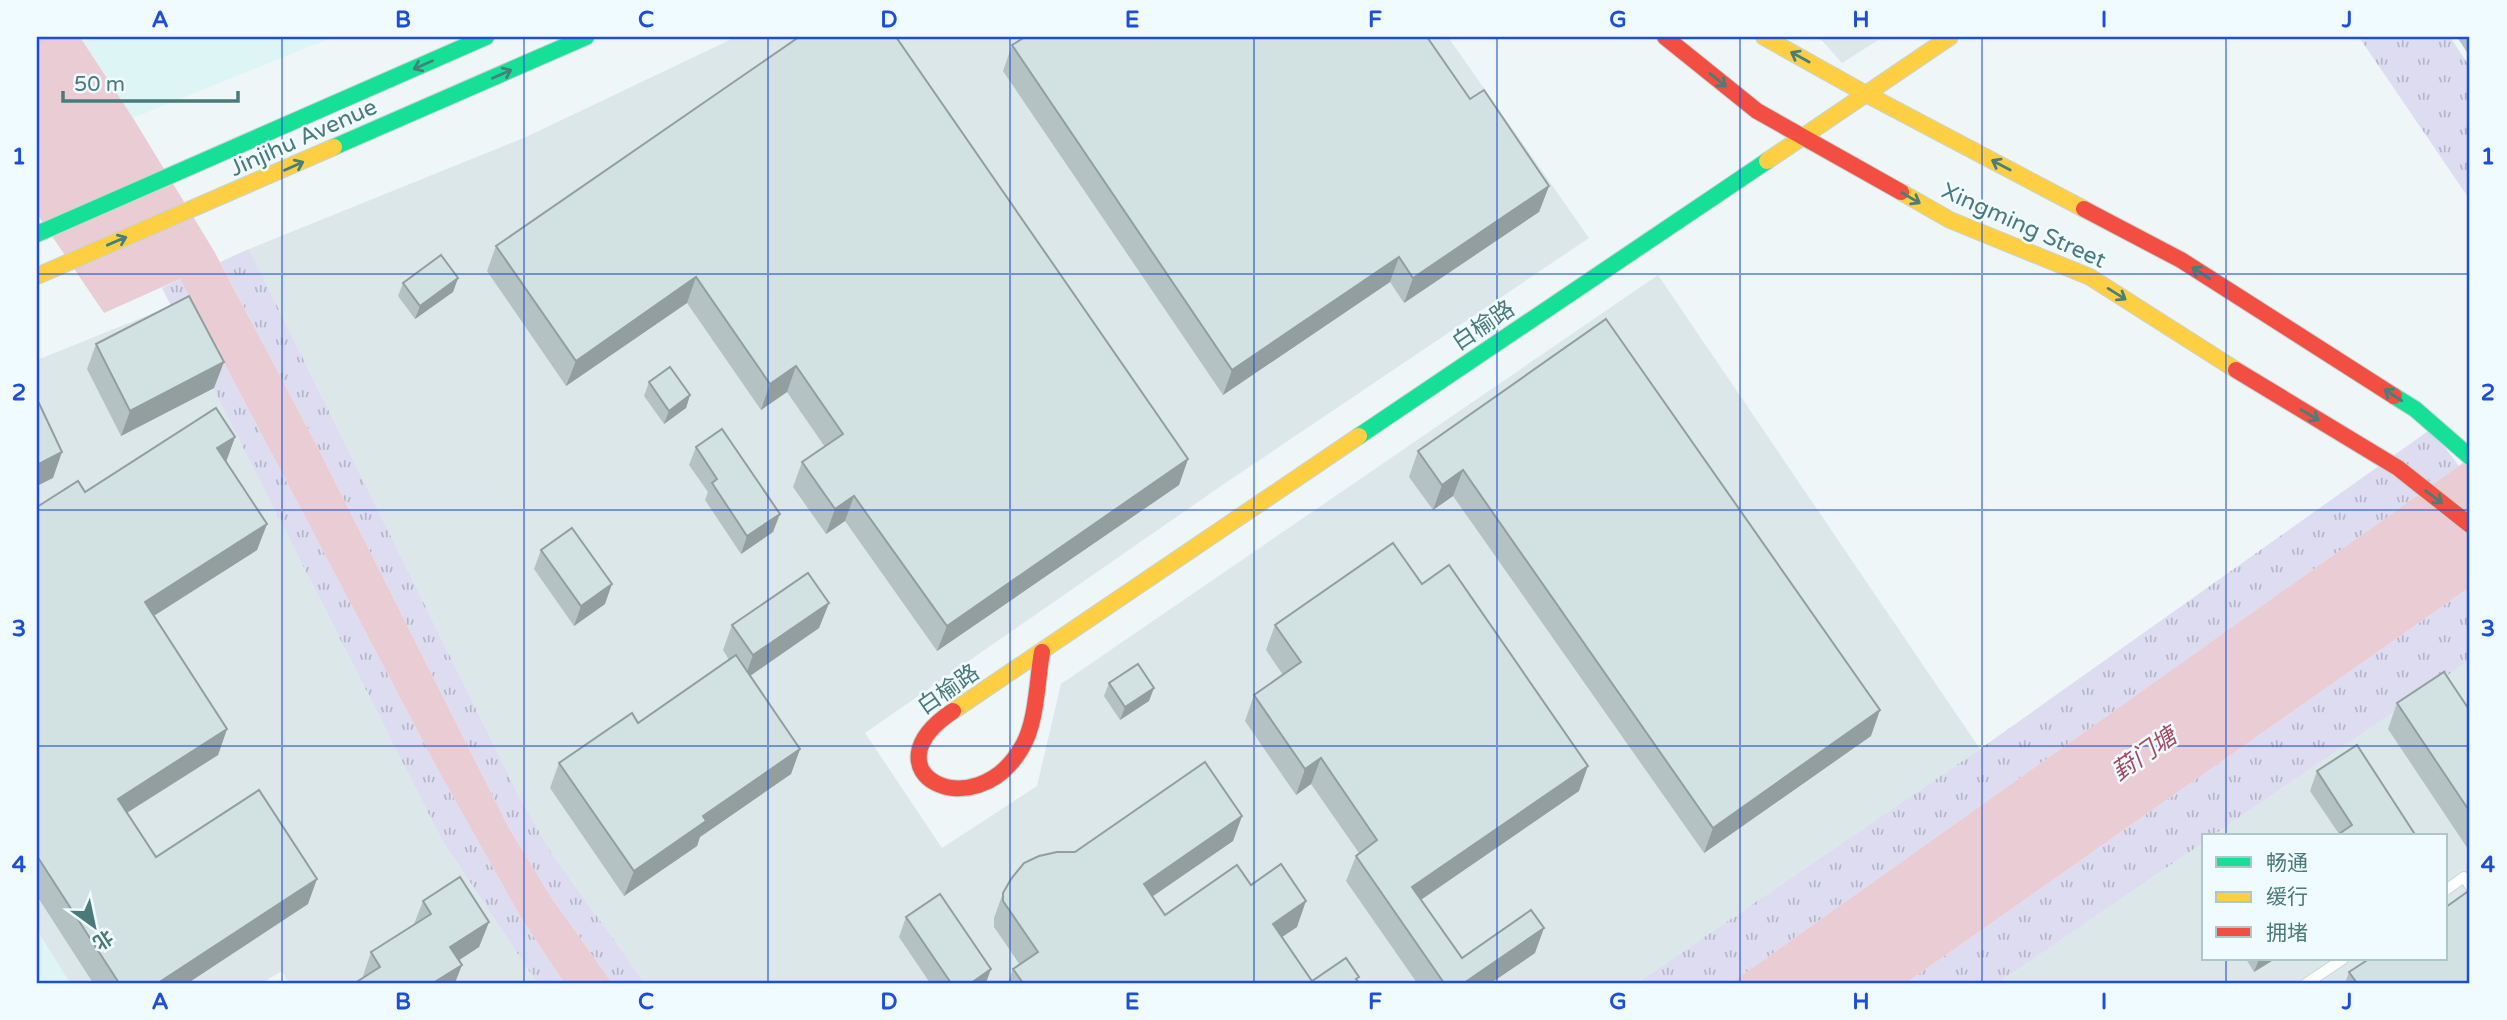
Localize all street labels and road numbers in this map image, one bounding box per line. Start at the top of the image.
street label: Jinjihu Avenue [225,93,381,183]
street label: Xingming Street [1937,177,2110,275]
street label: 白榆路 [1447,295,1520,357]
street label: 白榆路 [912,659,985,721]

